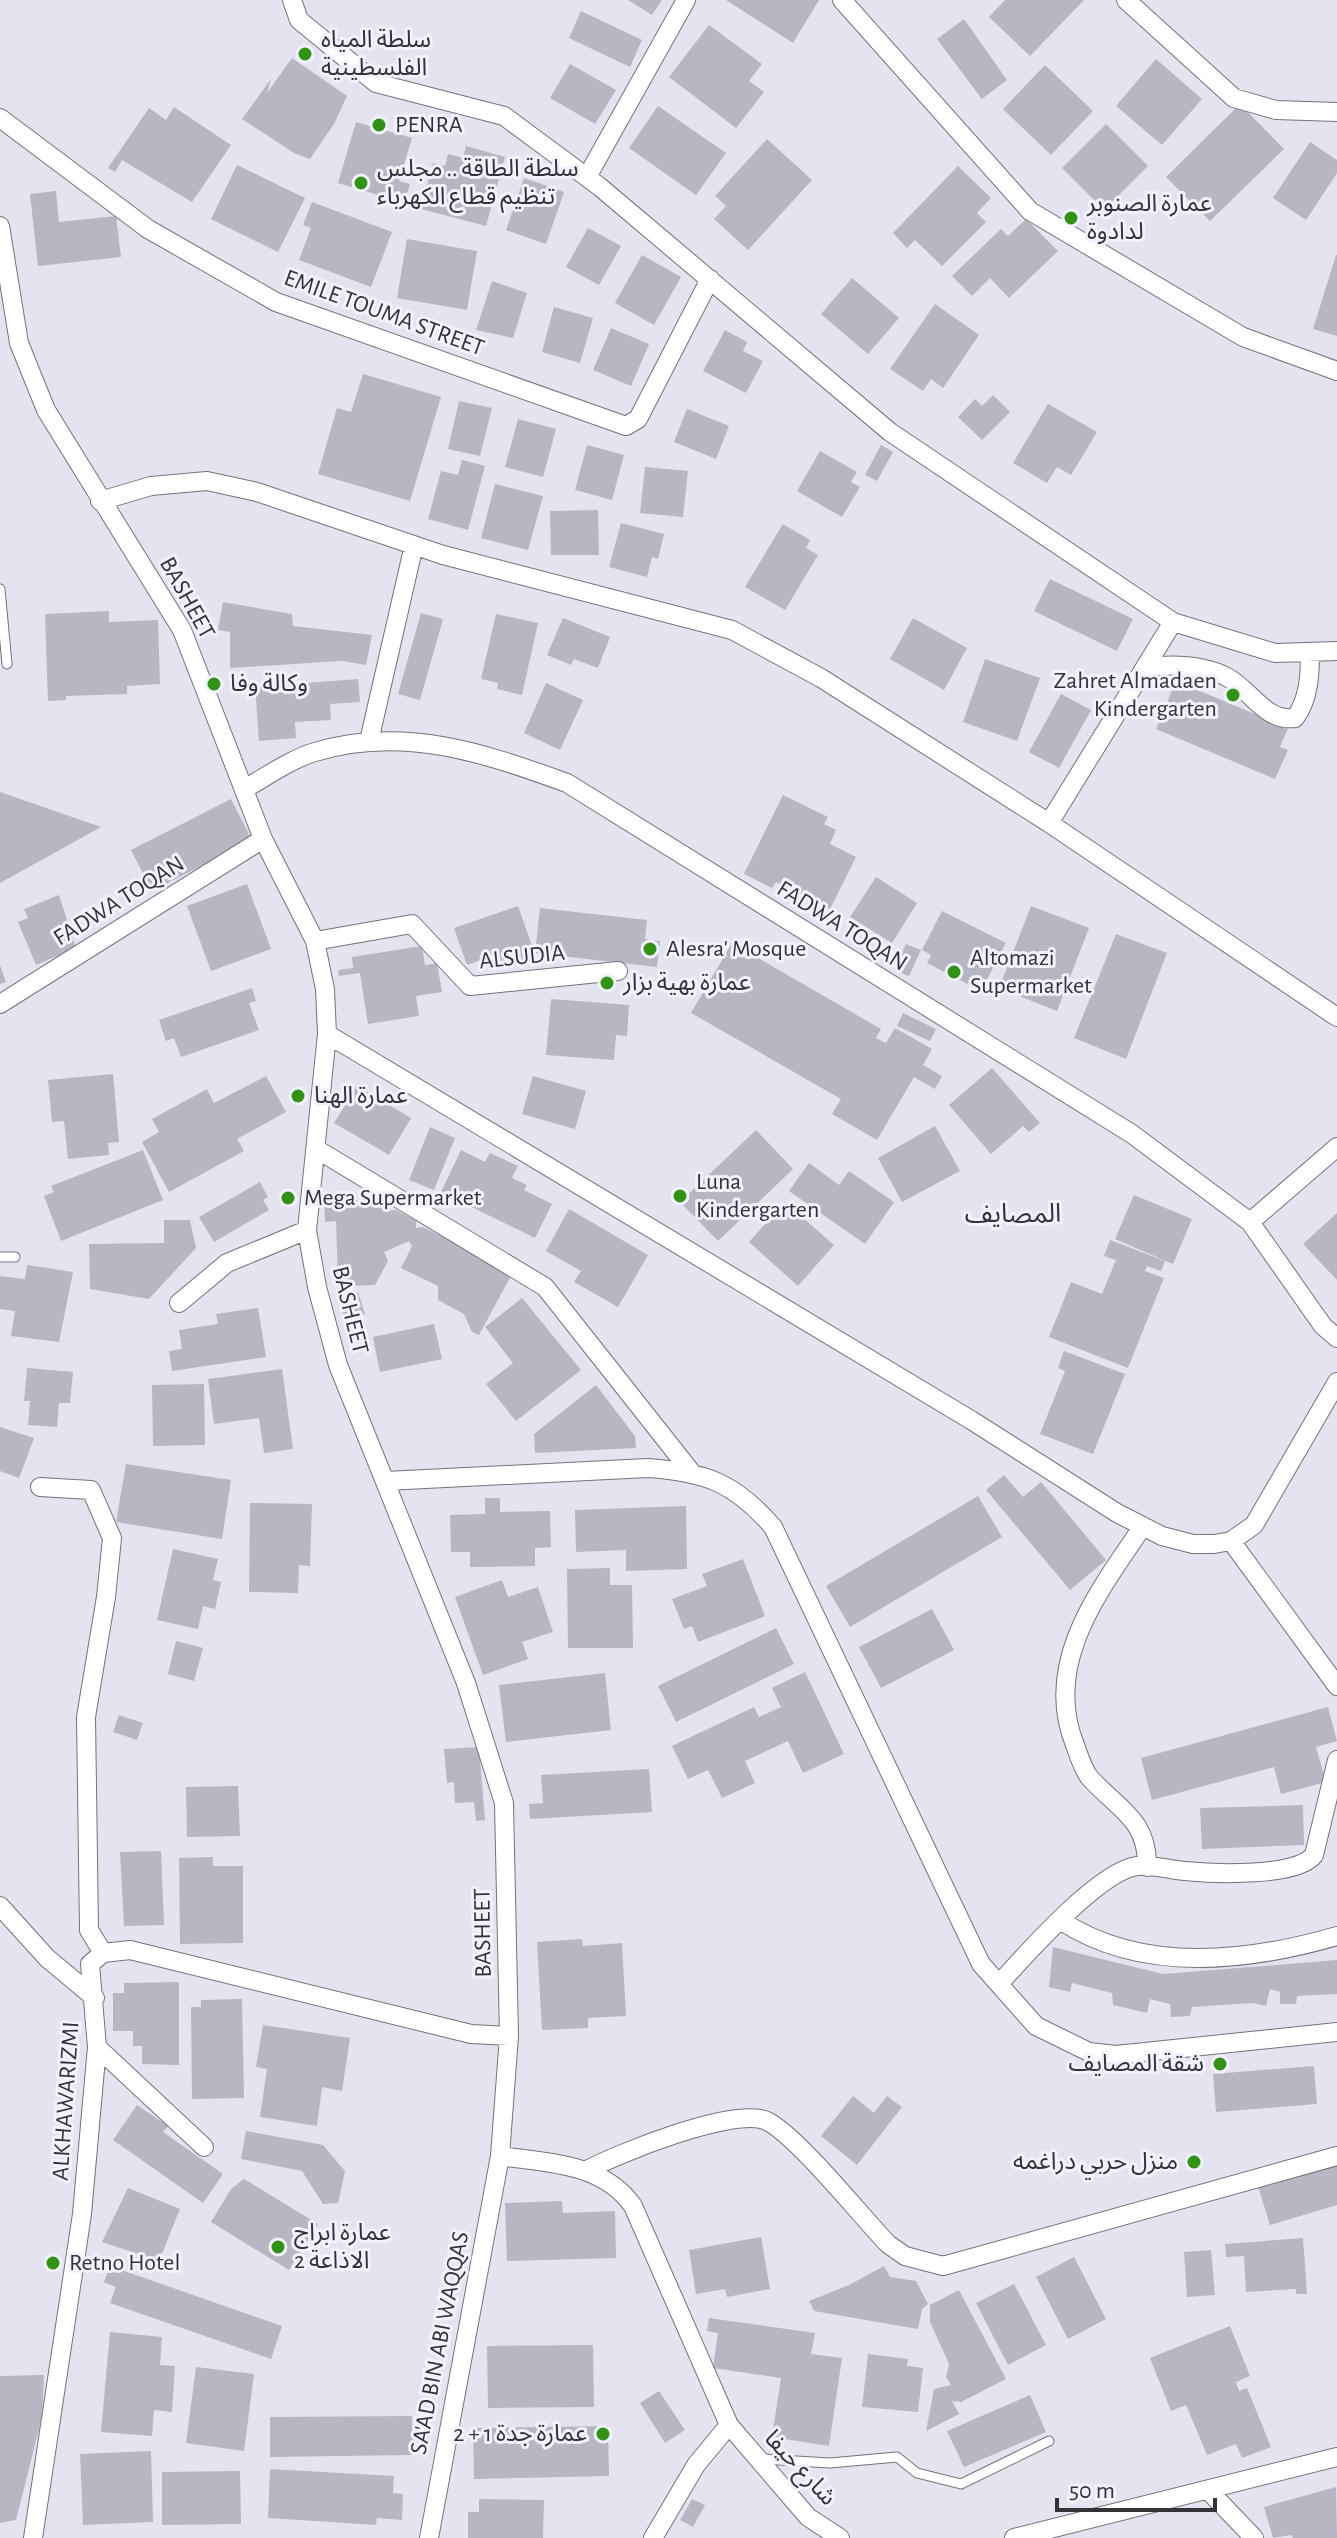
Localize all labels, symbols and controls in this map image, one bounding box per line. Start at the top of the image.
place label: سلطة المياه الفلسطينية [321,28,431,80]
marker: سلطة المياه الفلسطينية [296,45,314,63]
place label: PENRA [395,113,463,137]
marker: PENRA [370,116,388,134]
place label: سلطة الطاقة .. مجلس تنظيم قطاع الكهرباء [377,157,579,213]
marker: سلطة الطاقة .. مجلس تنظيم قطاع الكهرباء [352,174,370,192]
place label: عمارة الصنوبر لدادوة [1086,192,1212,245]
marker: عمارة الصنوبر لدادوة [1062,209,1080,227]
street label: EMILE TOUMA STREET [281,266,488,360]
street label: BASHEET [155,553,219,643]
place label: Zahret Almadaen Kindergarten [1054,669,1217,721]
place label: وكالة وفا [230,672,308,697]
marker: وكالة وفا [205,675,223,693]
marker: Zahret Almadaen Kindergarten [1224,686,1242,704]
street label: FADWA TOQAN [50,851,188,951]
street label: FADWA TOQAN [773,876,911,976]
place label: Alesra' Mosque [666,937,806,961]
marker: Alesra' Mosque [641,940,659,958]
street label: ALSUDIA [478,941,566,973]
place label: Altomazi Supermarket [970,946,1092,998]
marker: Altomazi Supermarket [945,963,963,981]
place label: عمارة بهية بزار [622,971,751,996]
marker: عمارة بهية بزار [598,974,616,992]
place label: عمارة الهنا [314,1084,408,1109]
marker: عمارة الهنا [289,1087,307,1105]
place label: Luna Kindergarten [696,1170,819,1222]
place label: Mega Supermarket [304,1186,482,1210]
marker: Luna Kindergarten [671,1187,689,1205]
marker: Mega Supermarket [279,1189,297,1207]
district label: المصايف [965,1201,1061,1227]
street label: BASHEET [328,1264,373,1357]
street label: BASHEET [470,1888,496,1978]
street label: ALKHAWARIZMI [48,2021,84,2181]
place label: شقة المصايف [1069,2052,1204,2076]
marker: شقة المصايف [1211,2055,1229,2073]
place label: منزل حربي دراغمه [1013,2150,1178,2180]
marker: منزل حربي دراغمه [1185,2153,1203,2171]
place label: عمارة ابراج الاذاعة 2 [294,2221,391,2273]
street label: SA'AD BIN ABI WAQQAS [407,2230,473,2456]
marker: عمارة ابراج الاذاعة 2 [269,2238,287,2256]
place label: Retno Hotel [69,2251,180,2275]
marker: Retno Hotel [44,2254,62,2272]
place label: عمارة جدة 1 + 2 [453,2422,587,2447]
marker: عمارة جدة 1 + 2 [594,2425,612,2443]
street label: شارع حيفا [757,2426,840,2513]
scale bar [1057,2462,1215,2512]
text: 50 m [1069,2479,1115,2503]

